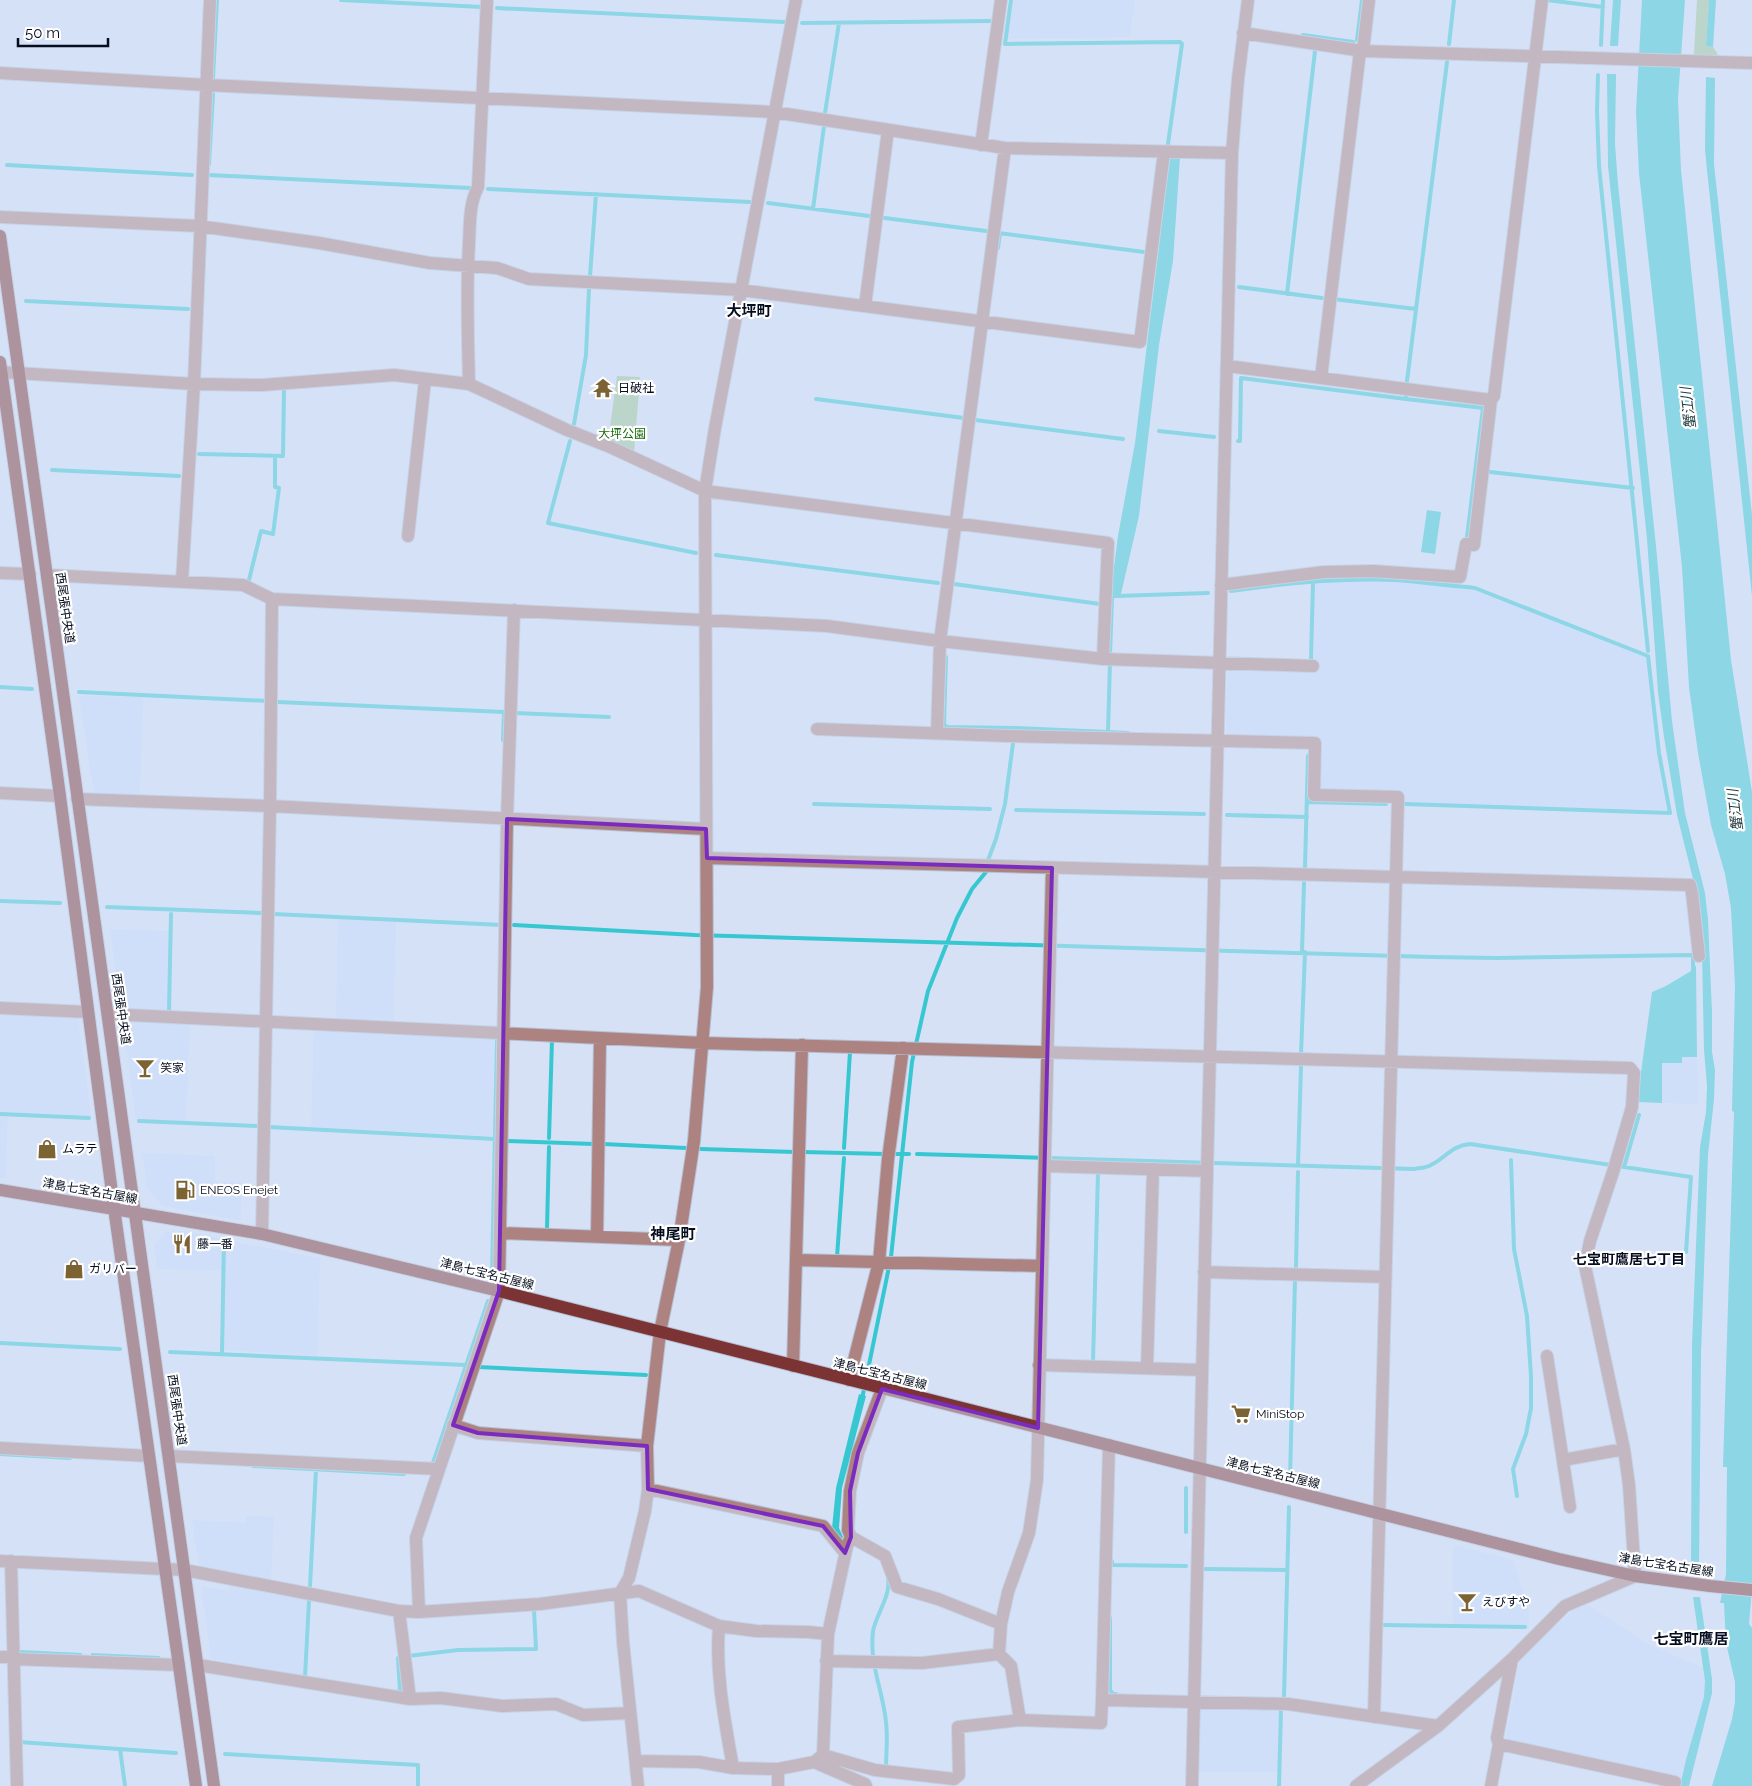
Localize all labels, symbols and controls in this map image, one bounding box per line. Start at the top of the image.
scale bar [18,15,108,47]
text: 50 m [25,24,60,42]
district label: 大坪町 [726,302,772,320]
temple icon: 日破社 [592,377,614,399]
place label: 日破社 [618,381,654,395]
water label: 蟹江川 [1677,384,1698,430]
park label: 大坪公園 [598,427,646,441]
street label: 西尾張中央道 [53,571,77,645]
water label: 蟹江川 [1724,786,1745,832]
street label: 西尾張中央道 [109,972,133,1046]
bar icon: 笑家 [134,1057,156,1079]
place label: 笑家 [160,1061,184,1075]
shop icon: ムラテ [36,1138,58,1160]
place label: ムラテ [62,1142,97,1156]
street label: 津島七宝名古屋線 [42,1176,138,1206]
fuel station icon: ENEOS Enejet [174,1179,196,1201]
place label: ENEOS Enejet [200,1183,278,1197]
district label: 神尾町 [649,1225,696,1243]
restaurant icon: 藤一番 [171,1233,193,1255]
place label: 藤一番 [197,1237,233,1251]
district label: 七宝町鷹居七丁目 [1573,1251,1685,1267]
street label: 津島七宝名古屋線 [439,1256,535,1292]
shop icon: ガリバー [63,1258,85,1280]
place label: ガリバー [89,1262,137,1276]
street label: 津島七宝名古屋線 [832,1356,928,1392]
street label: 西尾張中央道 [165,1373,189,1447]
supermarket icon: MiniStop [1230,1403,1252,1425]
place label: MiniStop [1256,1407,1304,1421]
street label: 津島七宝名古屋線 [1225,1455,1321,1491]
street label: 津島七宝名古屋線 [1617,1551,1715,1579]
bar icon: えびすや [1456,1591,1478,1613]
place label: えびすや [1482,1595,1530,1609]
district label: 七宝町鷹居 [1653,1630,1729,1648]

